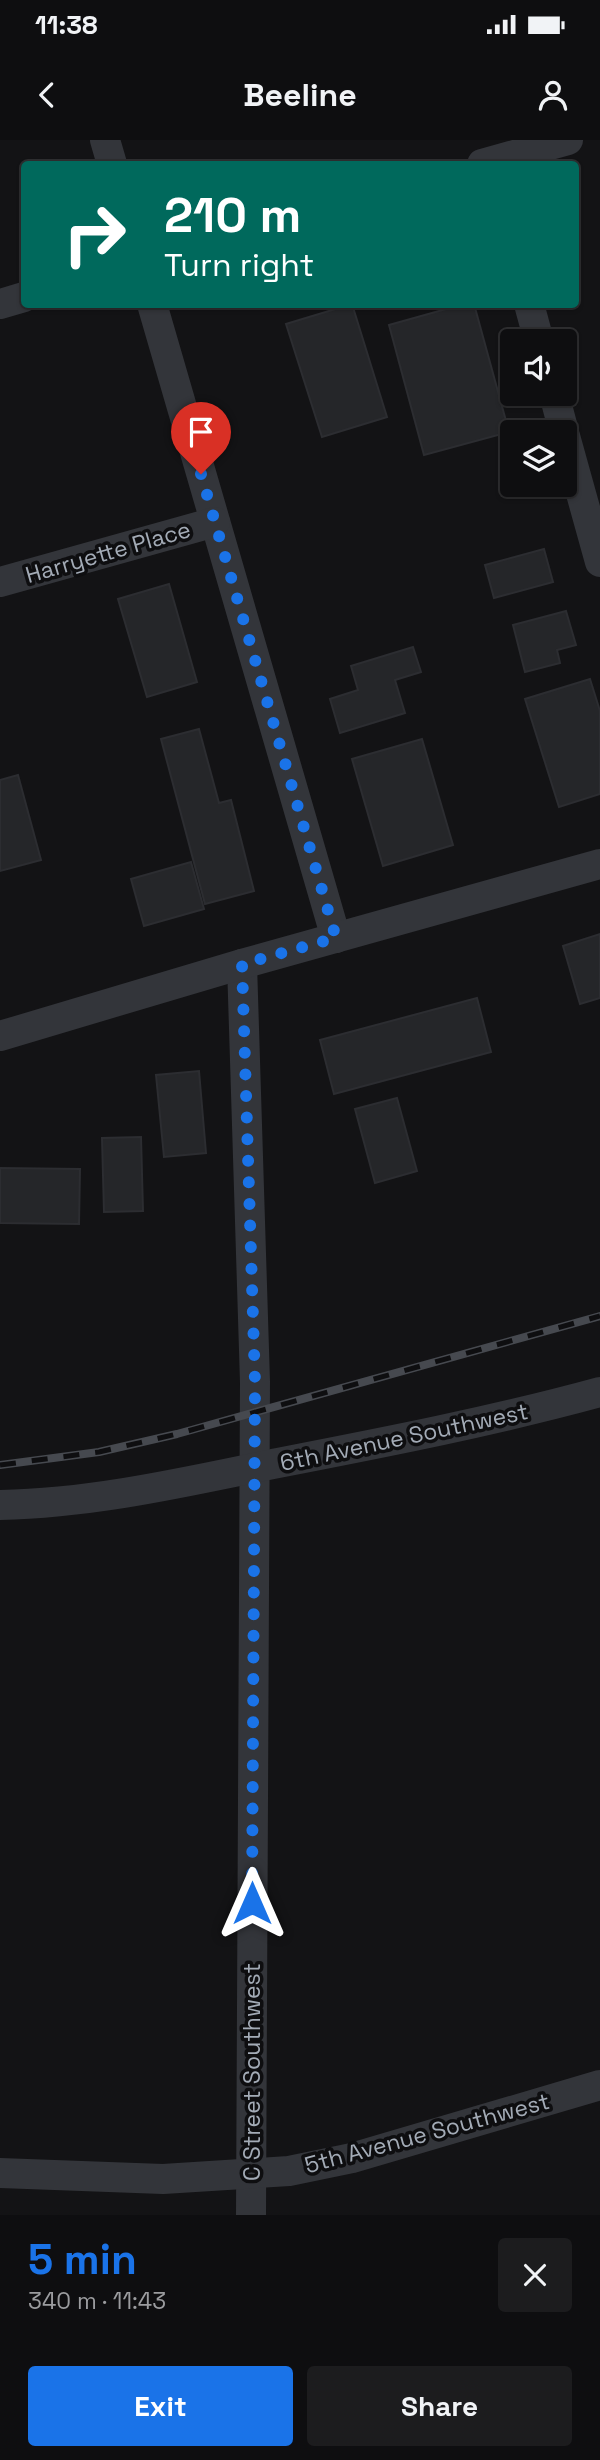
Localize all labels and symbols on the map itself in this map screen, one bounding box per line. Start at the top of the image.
pin [171,402,231,474]
street label: Harryette Place [22,514,194,590]
street label: 6th Avenue Southwest [277,1396,531,1478]
position arrow [215,1866,289,1940]
street label: C Street Southwest [237,1963,267,2181]
street label: 5th Avenue Southwest [301,2086,553,2180]

